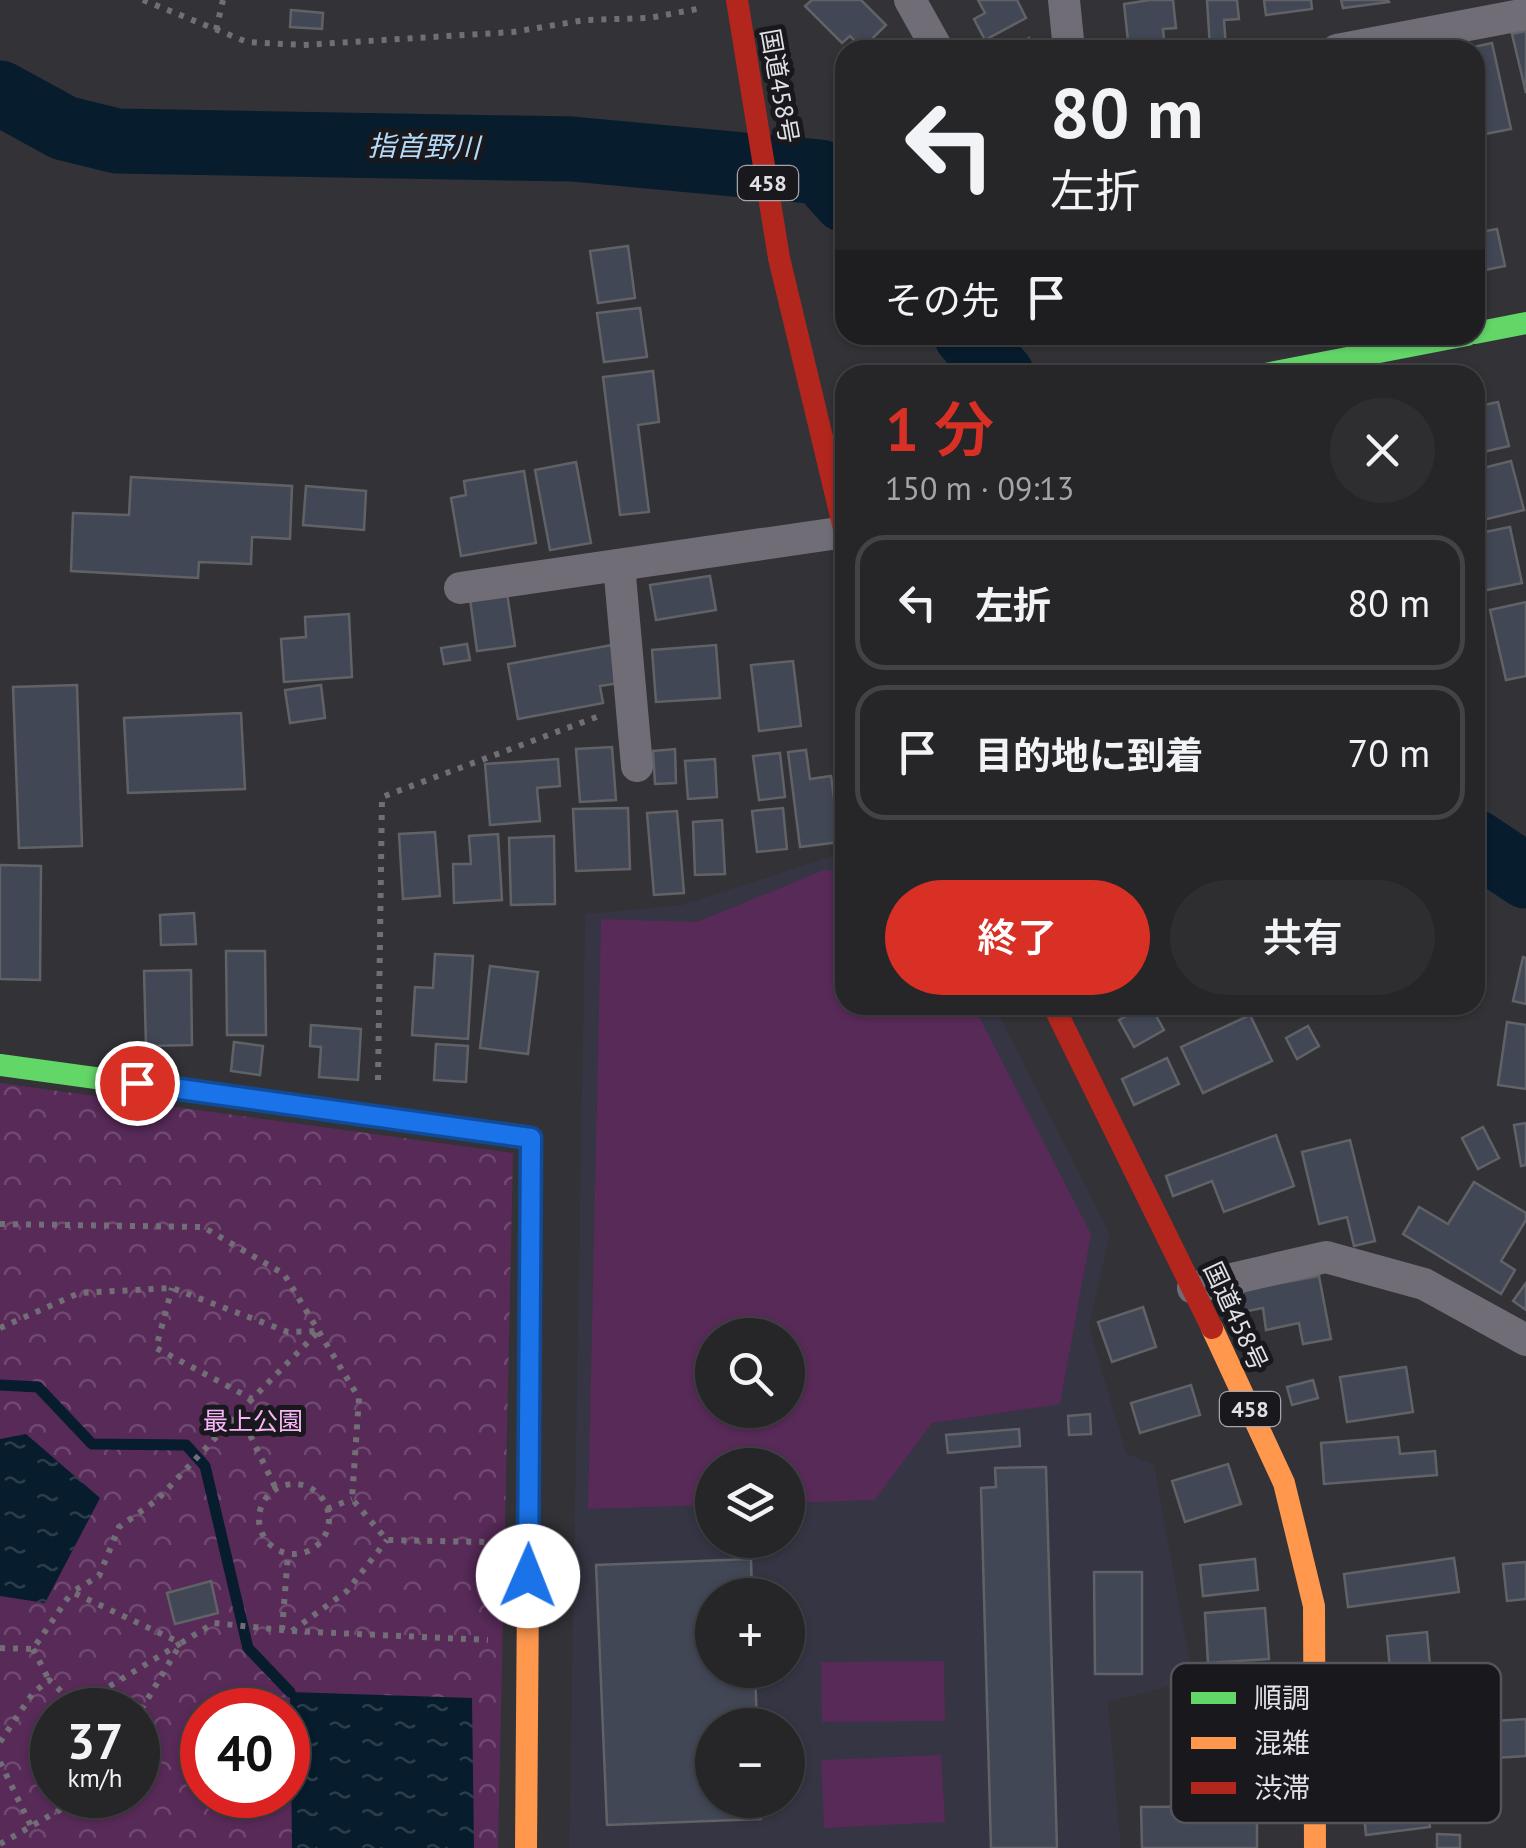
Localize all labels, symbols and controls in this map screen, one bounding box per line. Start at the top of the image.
street label: 国道458号 [754,26,806,146]
text: 80 m [1050,67,1203,157]
icon: left [885,80,1015,210]
water label: 指首野川 [368,127,483,166]
text: 左折 [1050,161,1140,219]
road number: 458 [738,166,798,200]
icon: arrive [1019,270,1074,325]
text: その先 [885,275,999,324]
text: 1 分 [885,390,994,468]
button: close [1330,398,1435,503]
text: 150 m · 09:13 [885,467,1074,509]
icon: left [890,575,945,630]
text: 80 m [1348,578,1430,627]
text: 左折 [975,580,1051,629]
icon: arrive [890,725,945,780]
text: 70 m [1348,728,1430,777]
text: 目的地に到着 [975,730,1203,779]
button: 終了 [885,880,1150,995]
button: 共有 [1170,880,1435,995]
pin [95,1041,180,1126]
icon: arrive [110,1056,165,1111]
street label: 国道458号 [1197,1257,1275,1375]
map controls [695,1318,805,1818]
button: search [695,1318,805,1428]
road number: 458 [1220,1392,1280,1426]
park label: 最上公園 [203,1405,303,1437]
button: layers [695,1448,805,1558]
position arrow [476,1524,580,1628]
button: + [695,1578,805,1688]
legend [1171,1663,1501,1823]
text: 順調 [1254,1679,1310,1716]
speed limit sign: 40 [180,1688,310,1818]
text: 37 [67,1708,123,1773]
button: − [695,1708,805,1818]
text: 混雑 [1254,1724,1310,1761]
text: km/h [68,1762,122,1794]
text: 渋滞 [1254,1769,1310,1806]

